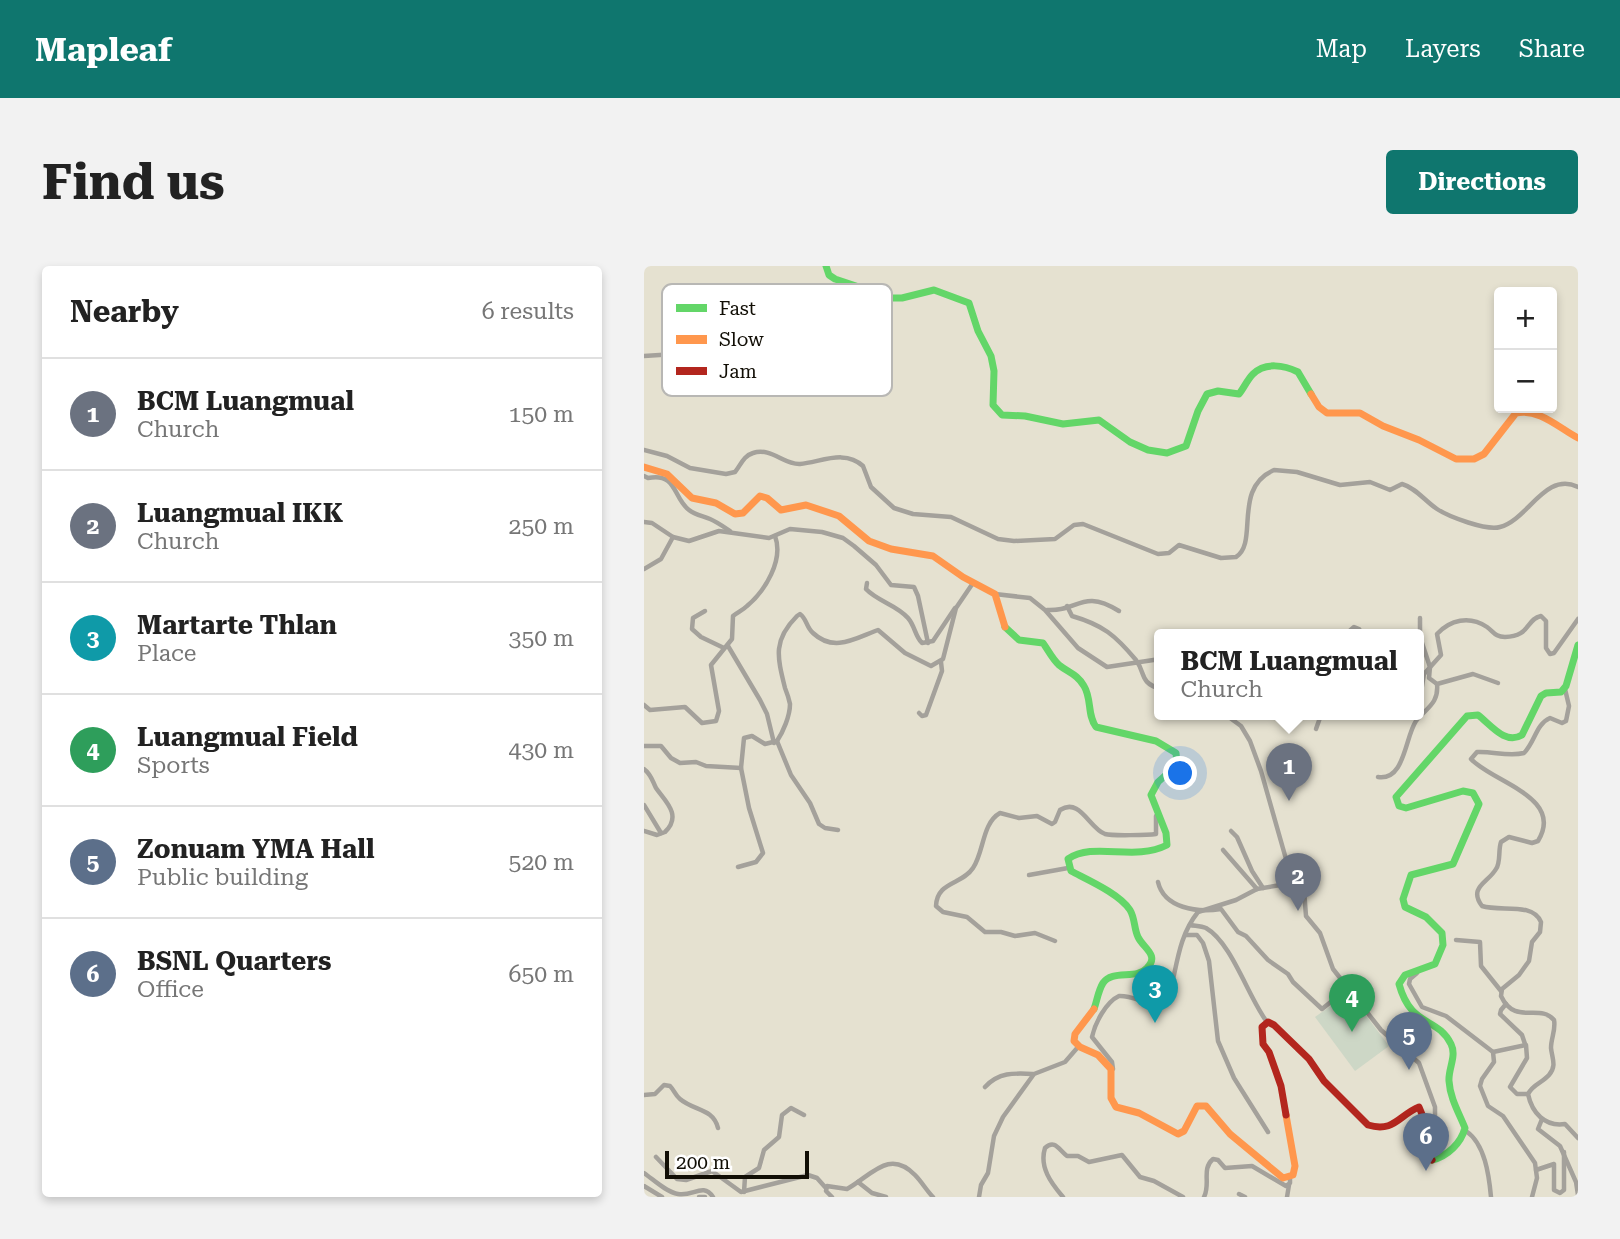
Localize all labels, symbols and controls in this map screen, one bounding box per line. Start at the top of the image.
text: Mapleaf [35,30,172,69]
text: Map [1316,35,1367,63]
text: Layers [1405,35,1481,63]
text: Share [1519,35,1585,63]
button: Directions [1386,150,1578,214]
text: Find us [42,154,225,211]
legend [662,284,892,396]
map controls [1494,287,1557,413]
button: + [1494,287,1557,350]
text: Nearby [70,294,179,329]
text: Fast [719,297,756,320]
text: 6 results [482,298,574,325]
text: Slow [719,328,764,351]
button: − [1494,350,1557,413]
text: Jam [719,360,757,383]
text: BCM Luangmual [137,386,354,416]
text: 1 [87,401,99,428]
text: 150 m [509,401,574,428]
text: Church [137,416,219,443]
text: Luangmual IKK [137,498,343,528]
text: 2 [87,513,99,540]
text: 250 m [509,513,574,540]
text: Church [137,528,219,555]
text: Martarte Thlan [137,610,337,640]
text: 3 [87,625,99,652]
text: 350 m [509,625,574,652]
popup [1154,629,1424,720]
text: Place [137,640,196,667]
text: BCM Luangmual [1181,646,1398,676]
text: Church [1181,676,1263,703]
text: Luangmual Field [137,722,358,752]
text: 4 [87,737,99,764]
text: 430 m [509,737,574,764]
pin: 1 [1266,743,1312,801]
text: Sports [137,752,210,779]
your location [1163,756,1197,790]
text: Zonuam YMA Hall [137,834,374,864]
text: 5 [87,849,99,876]
text: 520 m [509,849,574,876]
pin: 2 [1275,853,1321,911]
text: Public building [137,864,308,891]
text: BSNL Quarters [137,946,332,976]
text: 6 [87,961,99,988]
text: 650 m [509,961,574,988]
pin: 3 [1132,965,1178,1023]
pin: 4 [1329,974,1375,1032]
text: Office [137,976,204,1003]
pin: 5 [1386,1012,1432,1070]
pin: 6 [1403,1113,1449,1171]
scale bar [665,1148,808,1180]
text: 200 m [676,1151,730,1174]

